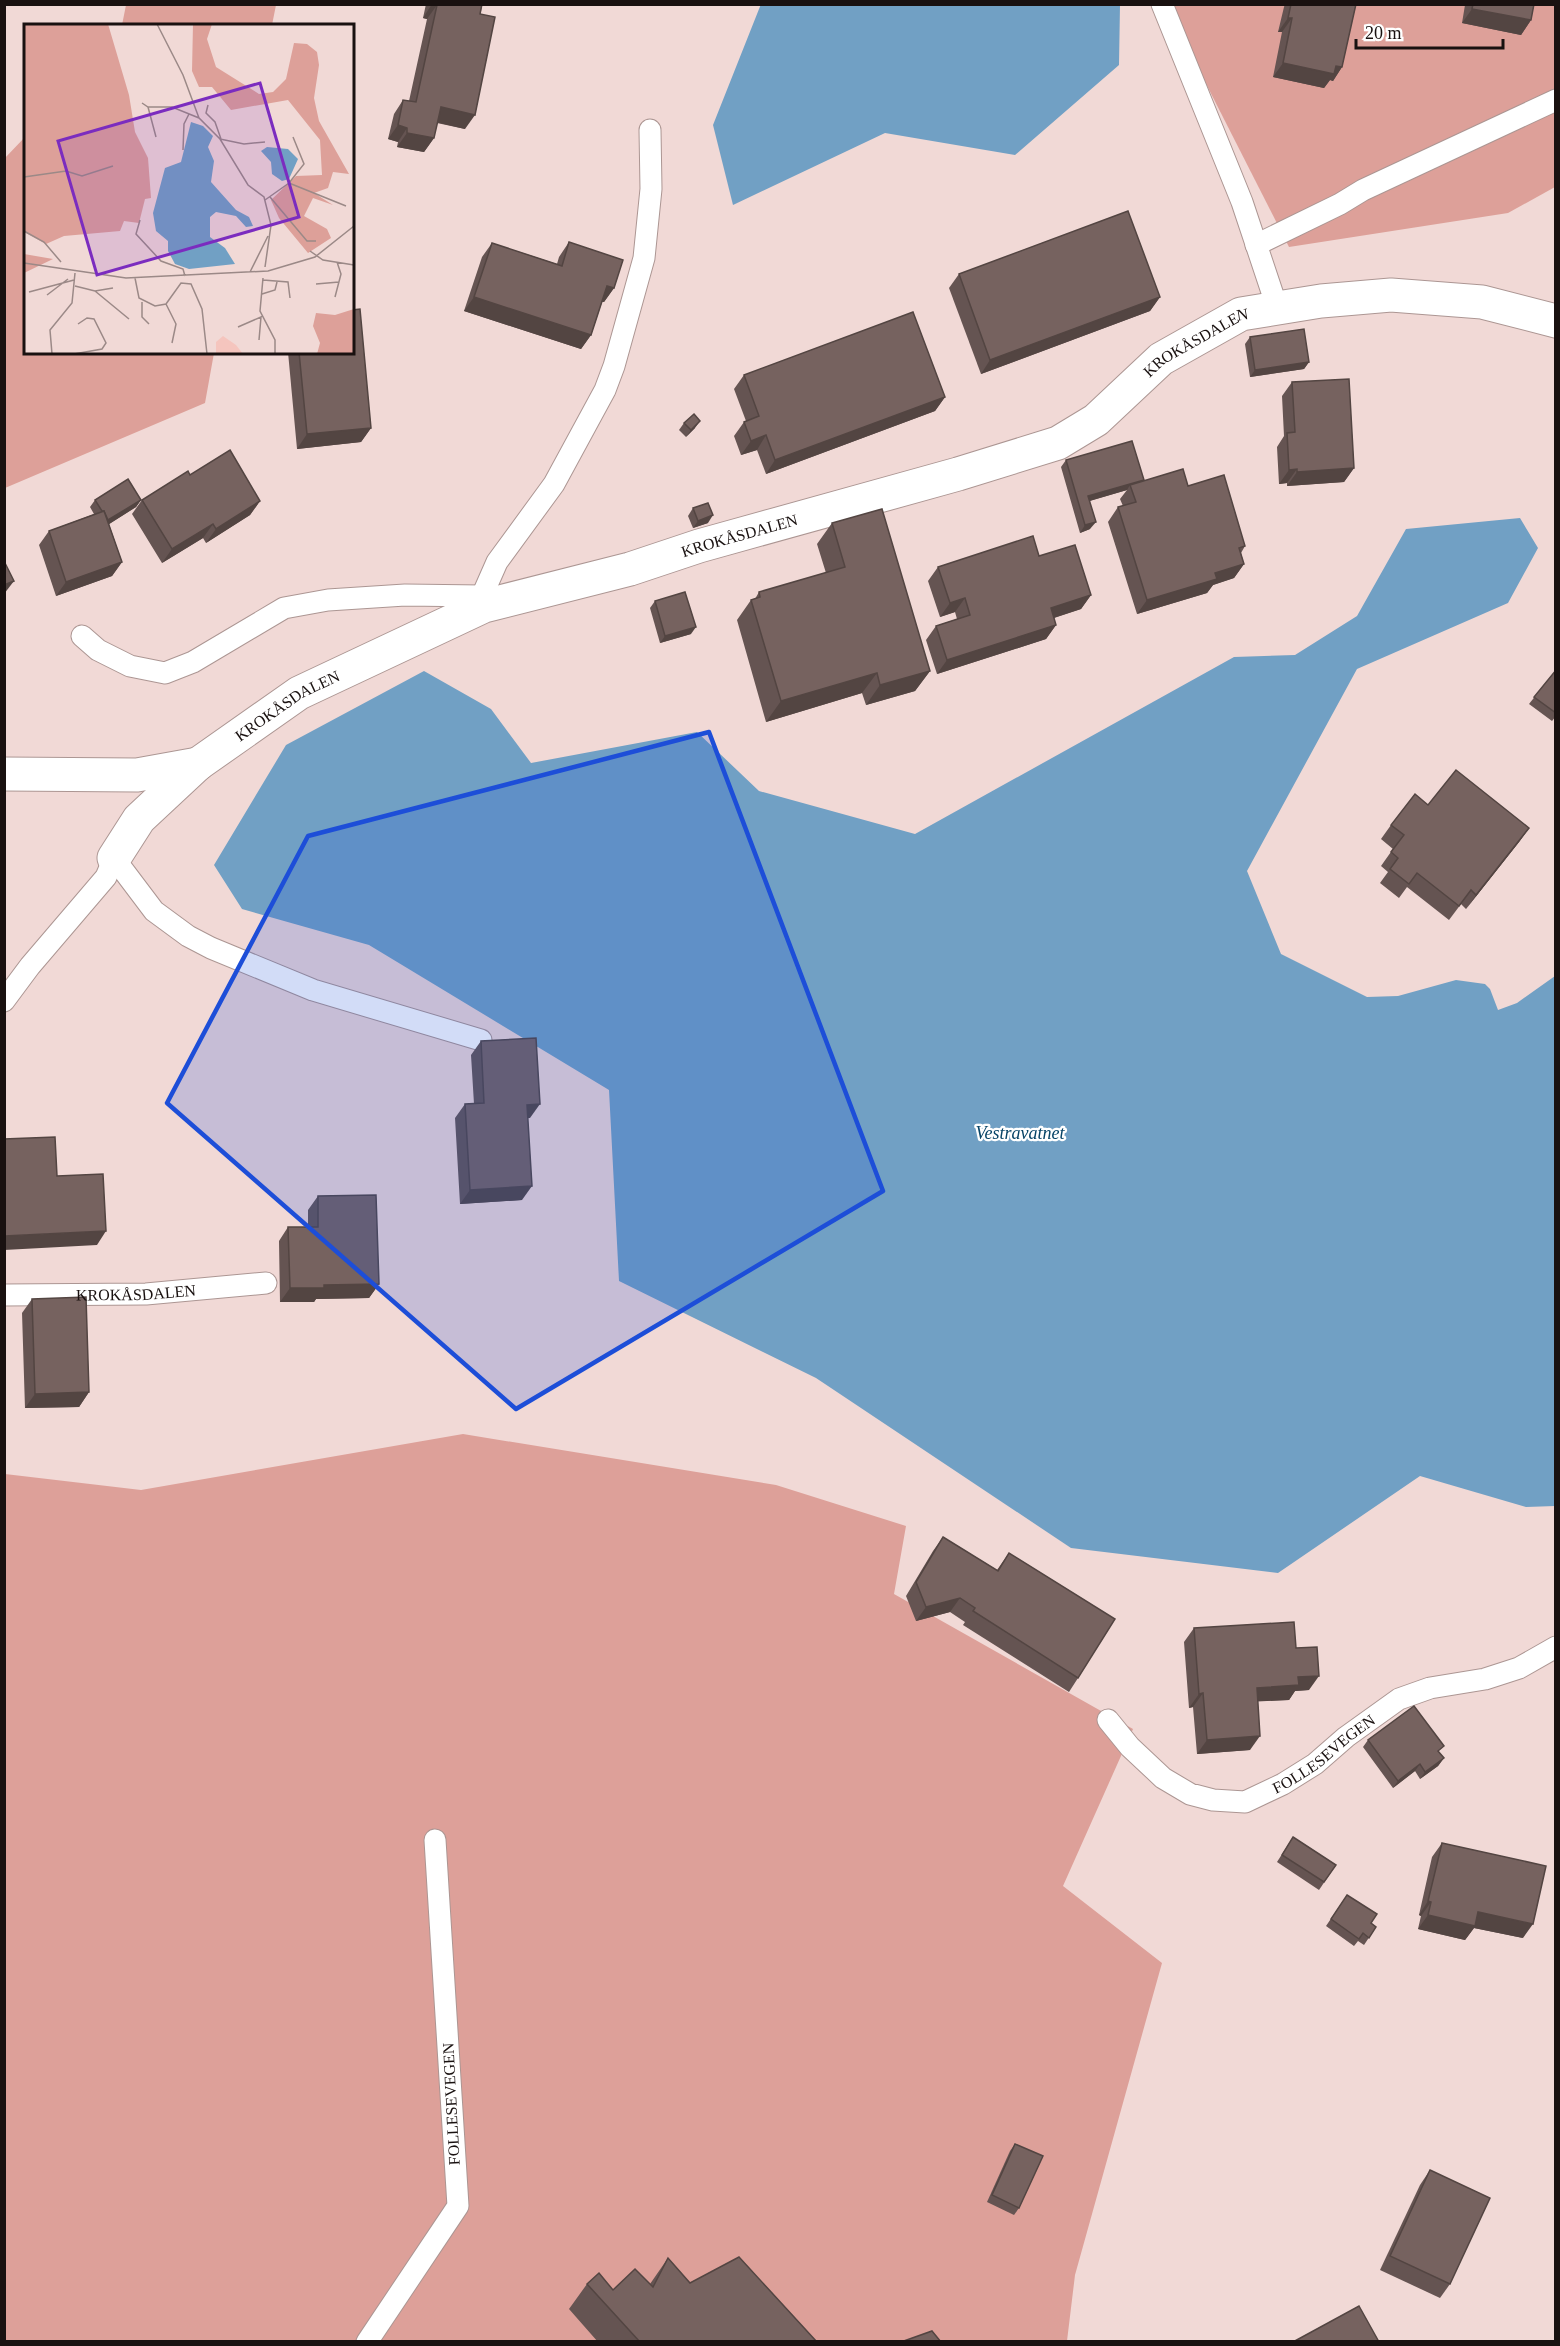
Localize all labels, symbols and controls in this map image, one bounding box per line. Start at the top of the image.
scale bar [1356,12,1503,50]
text: 20 m [1365,23,1402,43]
inset map [24,24,354,354]
street label: KROKÅSDALEN [1140,304,1250,380]
street label: KROKÅSDALEN [679,510,800,560]
street label: KROKÅSDALEN [232,667,342,744]
water label: Vestravatnet [976,1123,1065,1143]
street label: KROKÅSDALEN [76,1281,197,1303]
street label: FOLLESEVEGEN [1270,1711,1378,1796]
street label: FOLLESEVEGEN [439,2042,463,2166]

